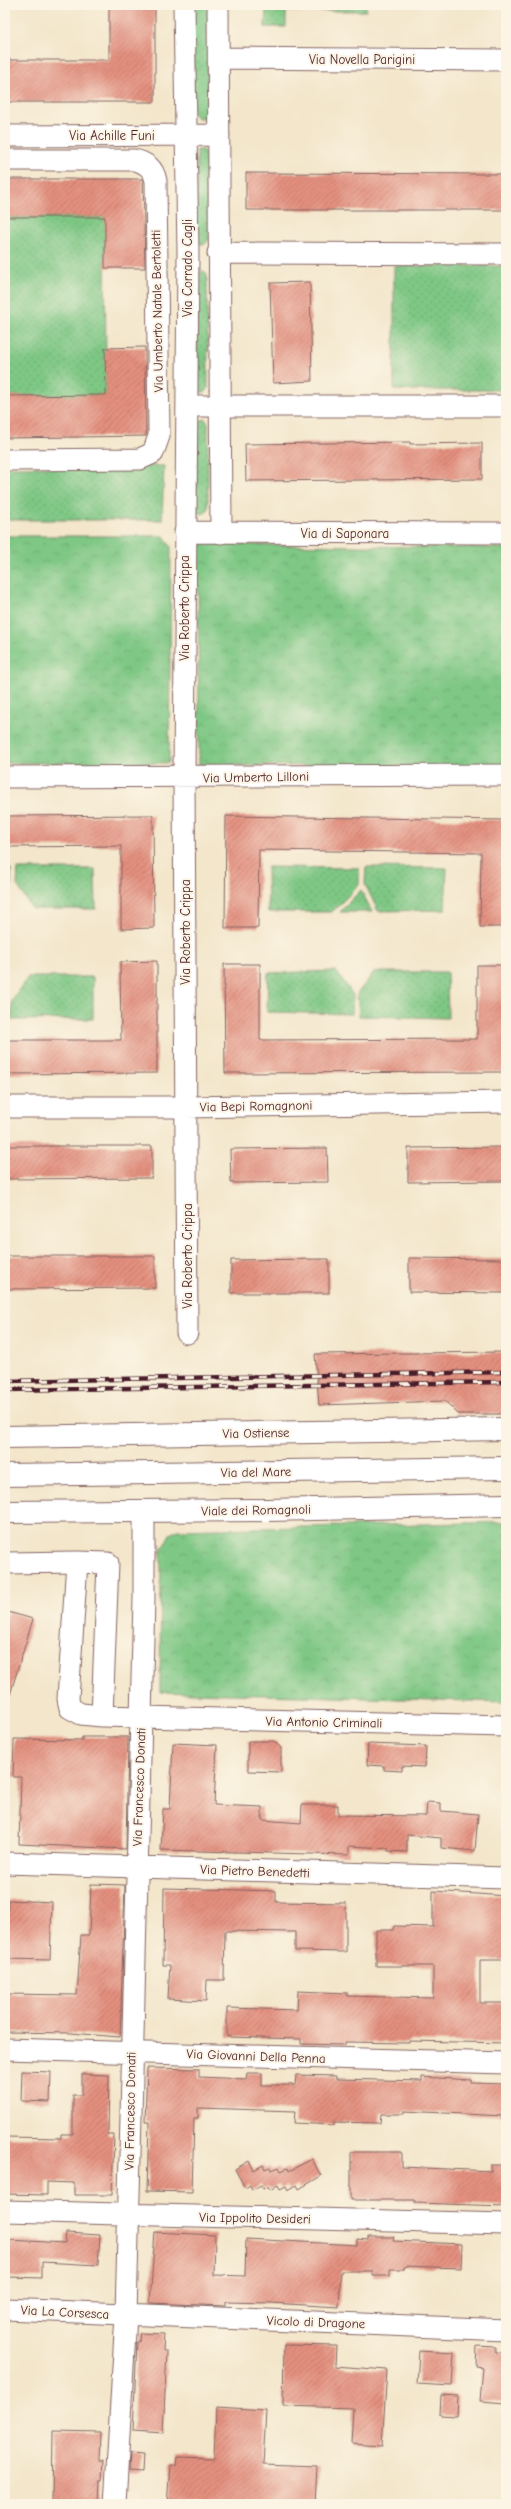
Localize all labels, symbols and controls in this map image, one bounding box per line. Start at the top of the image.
street label: Via Novella Parigini [309,52,415,67]
street label: Via Achille Funi [69,128,155,143]
street label: Via Corrado Cagli [180,219,195,317]
street label: Via Umberto Natale Bertoletti [148,230,166,392]
street label: Via di Saponara [301,526,389,541]
street label: Via Roberto Crippa [177,555,192,661]
street label: Via Umberto Lilloni [203,769,309,785]
street label: Via Roberto Crippa [178,879,193,985]
street label: Via Bepi Romagnoni [199,1098,313,1114]
street label: Via Roberto Crippa [180,1203,195,1309]
street label: Via Ostiense [222,1425,290,1441]
street label: Via del Mare [221,1464,292,1480]
street label: Viale dei Romagnoli [201,1502,311,1518]
street label: Via Antonio Criminali [265,1713,383,1731]
street label: Via Francesco Donati [129,1728,149,1846]
street label: Via Pietro Benedetti [200,1862,310,1880]
street label: Via Giovanni Della Penna [186,2046,326,2066]
street label: Via Francesco Donati [121,2052,139,2170]
street label: Via Ippolito Desideri [199,2210,311,2226]
street label: Via La Corsesca [20,2302,110,2322]
street label: Vicolo di Dragone [266,2313,366,2331]

